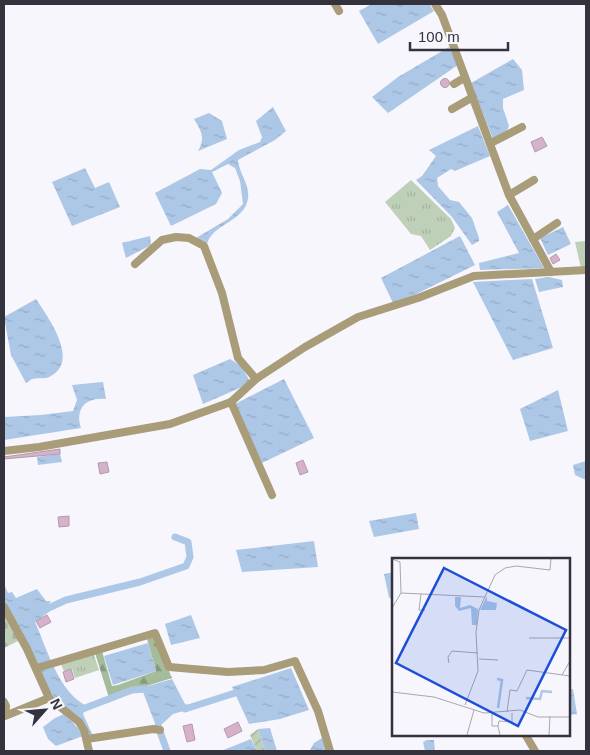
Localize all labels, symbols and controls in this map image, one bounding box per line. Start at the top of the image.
scale bar [410,20,508,52]
text: 100 m [418,28,460,45]
inset map [392,558,570,735]
north arrow [20,685,70,735]
text: N [47,696,66,712]

